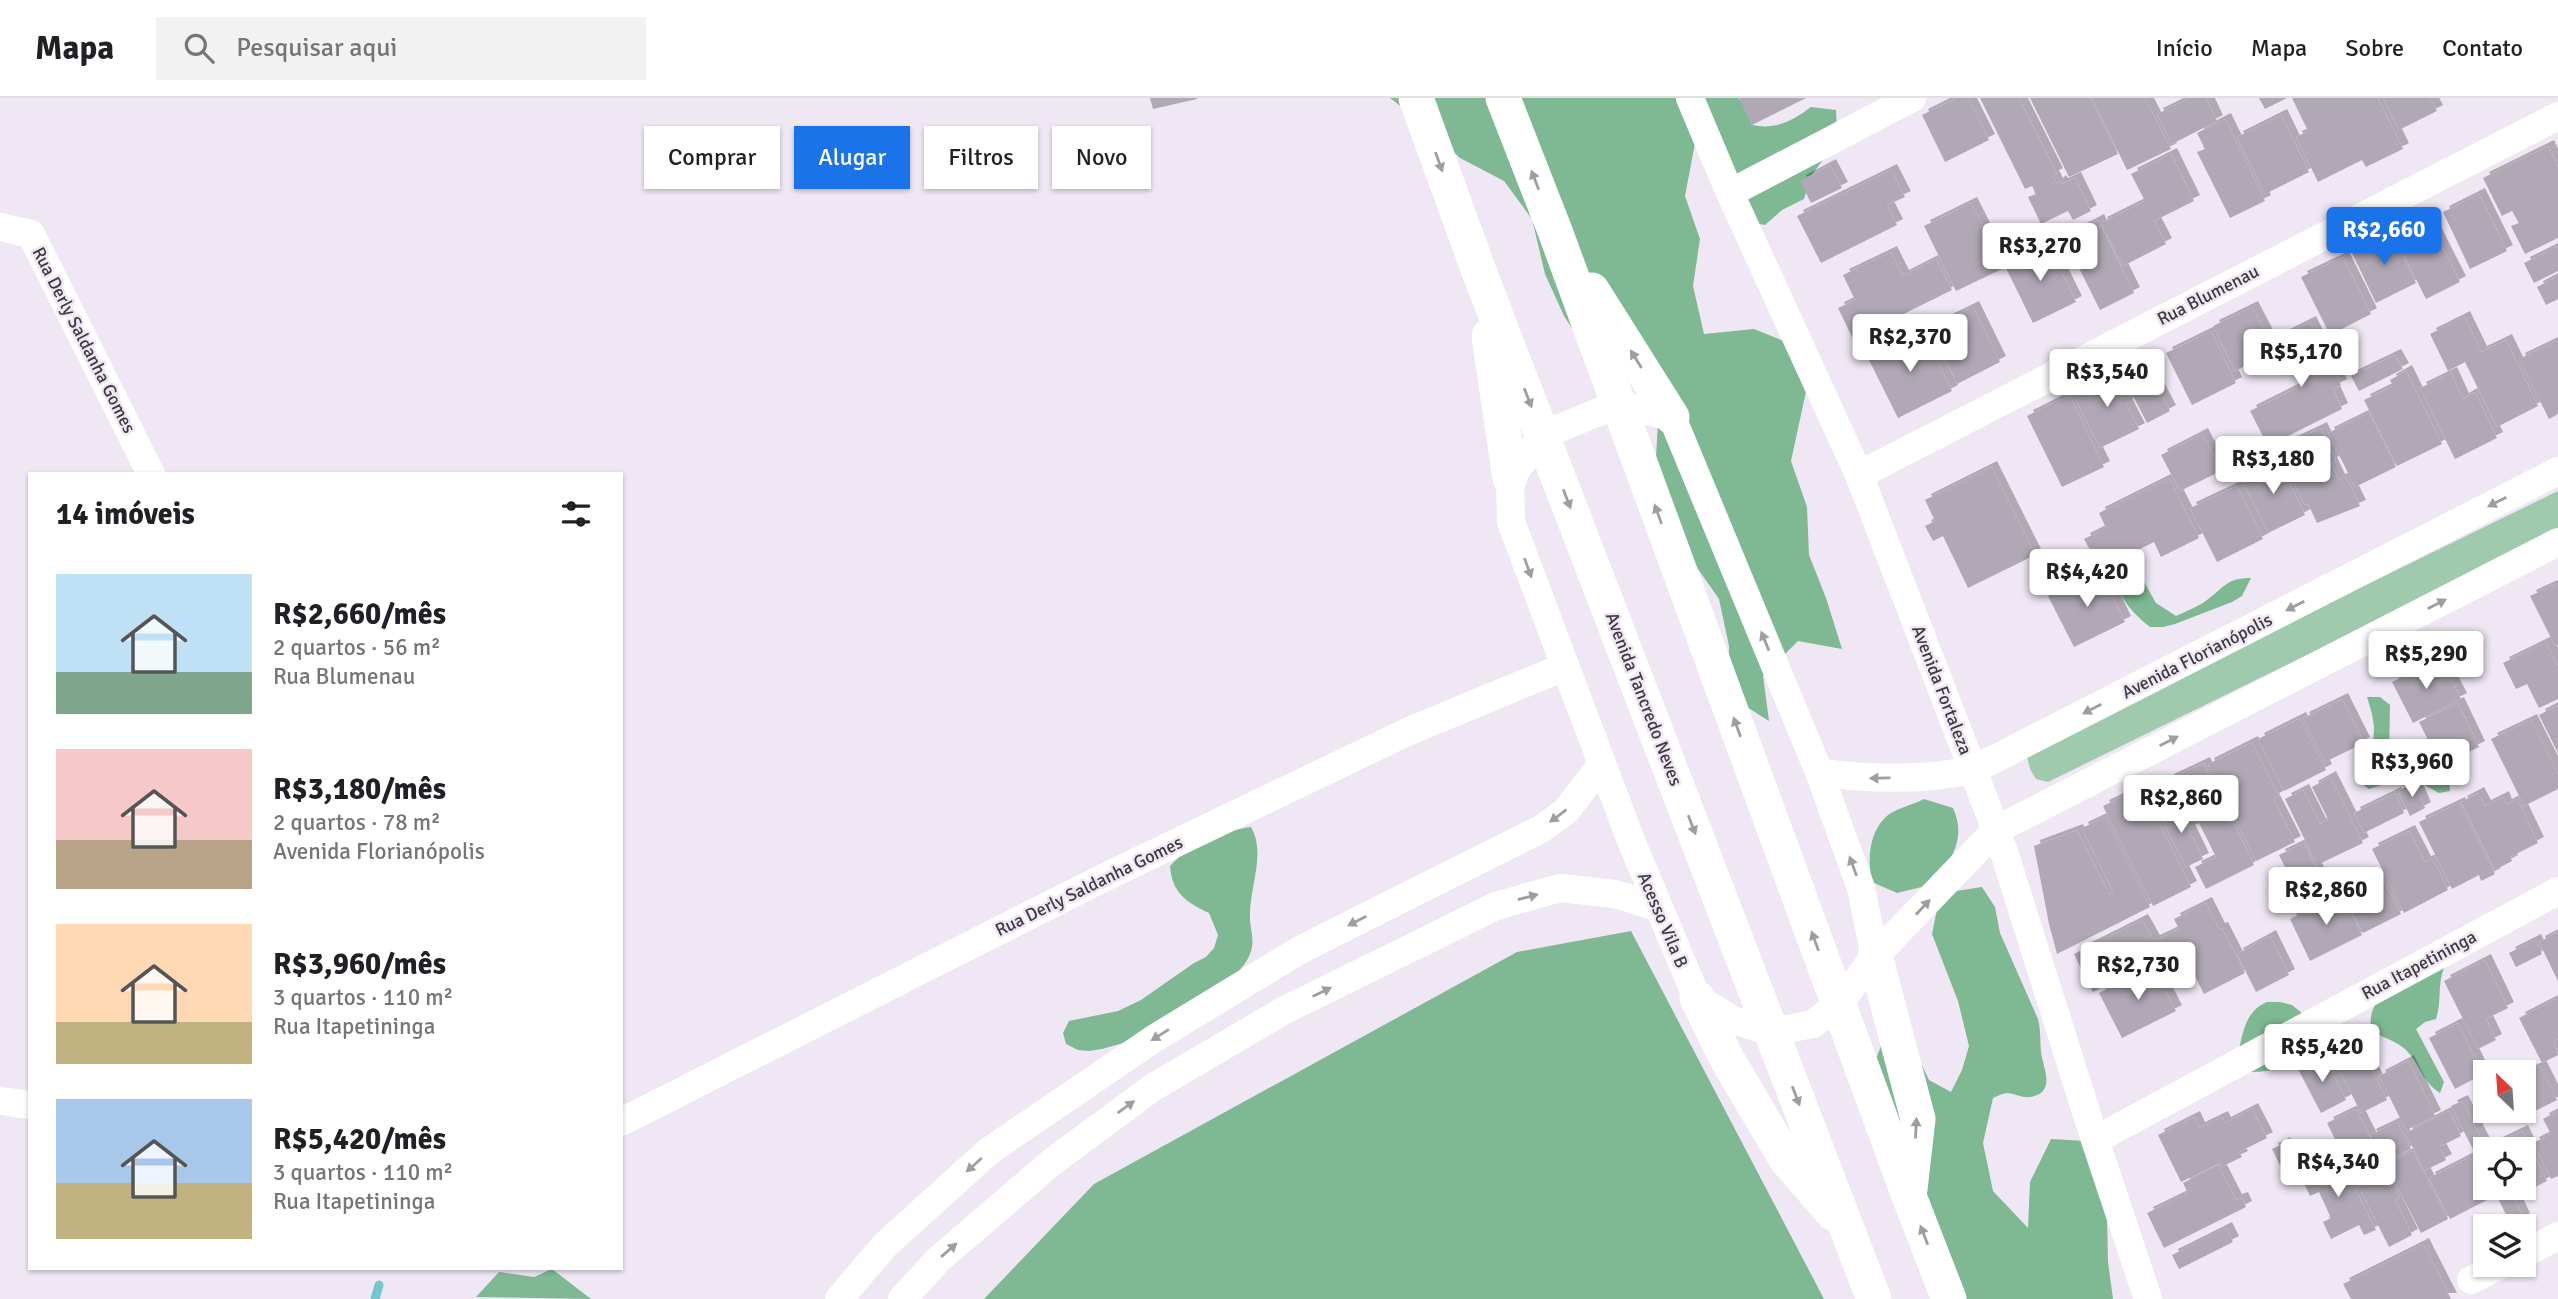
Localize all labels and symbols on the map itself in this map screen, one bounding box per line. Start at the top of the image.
one-way arrow [1434,152,1445,173]
one-way arrow [1529,169,1540,190]
pin: R$2,660 [2319,208,2449,267]
pin: R$3,270 [1975,223,2105,283]
street label: Rua Derly Saldanha Gomes [27,243,141,437]
street label: Rua Blumenau [2153,260,2263,330]
pin: R$2,370 [1845,314,1975,374]
pin: R$5,170 [2236,330,2366,389]
one-way arrow [1629,350,1642,369]
pin: R$3,540 [2042,350,2172,409]
one-way arrow [1523,388,1534,409]
pin: R$3,180 [2208,436,2338,496]
one-way arrow [1562,488,1573,509]
one-way arrow [2487,497,2507,508]
one-way arrow [1652,503,1663,524]
pin: R$4,420 [2022,550,2152,609]
one-way arrow [1522,557,1533,578]
one-way arrow [2428,599,2448,611]
one-way arrow [2285,600,2305,611]
street label: Avenida Tancredo Neves [1601,609,1687,789]
street label: Avenida Florianópolis [2118,609,2276,703]
street label: Avenida Fortaleza [1907,622,1977,758]
one-way arrow [1759,631,1770,652]
pin: R$5,290 [2361,632,2491,691]
one-way arrow [2082,704,2102,715]
one-way arrow [1731,717,1742,738]
one-way arrow [2160,736,2180,748]
pin: R$3,960 [2347,740,2477,799]
one-way arrow [1869,772,1891,783]
pin: R$2,860 [2116,776,2246,835]
one-way arrow [1549,809,1568,823]
one-way arrow [1687,815,1698,836]
street label: Rua Derly Saldanha Gomes [992,831,1186,941]
one-way arrow [1847,855,1858,876]
pin: R$2,860 [2261,868,2391,927]
street label: Acesso Vila B [1633,869,1693,971]
one-way arrow [1517,891,1539,902]
one-way arrow [1915,899,1931,916]
one-way arrow [1347,915,1367,926]
street label: Rua Itapetininga [2358,925,2480,1005]
one-way arrow [1809,930,1820,951]
pin: R$2,730 [2073,942,2203,1002]
one-way arrow [1312,986,1332,997]
pin: R$5,420 [2257,1024,2387,1084]
one-way arrow [1151,1029,1170,1042]
north arrow [2473,1060,2536,1124]
one-way arrow [1790,1085,1801,1106]
one-way arrow [1117,1100,1135,1114]
one-way arrow [1911,1117,1922,1139]
pin: R$4,340 [2273,1140,2403,1199]
one-way arrow [965,1157,983,1173]
one-way arrow [1919,1225,1930,1246]
one-way arrow [941,1243,958,1258]

